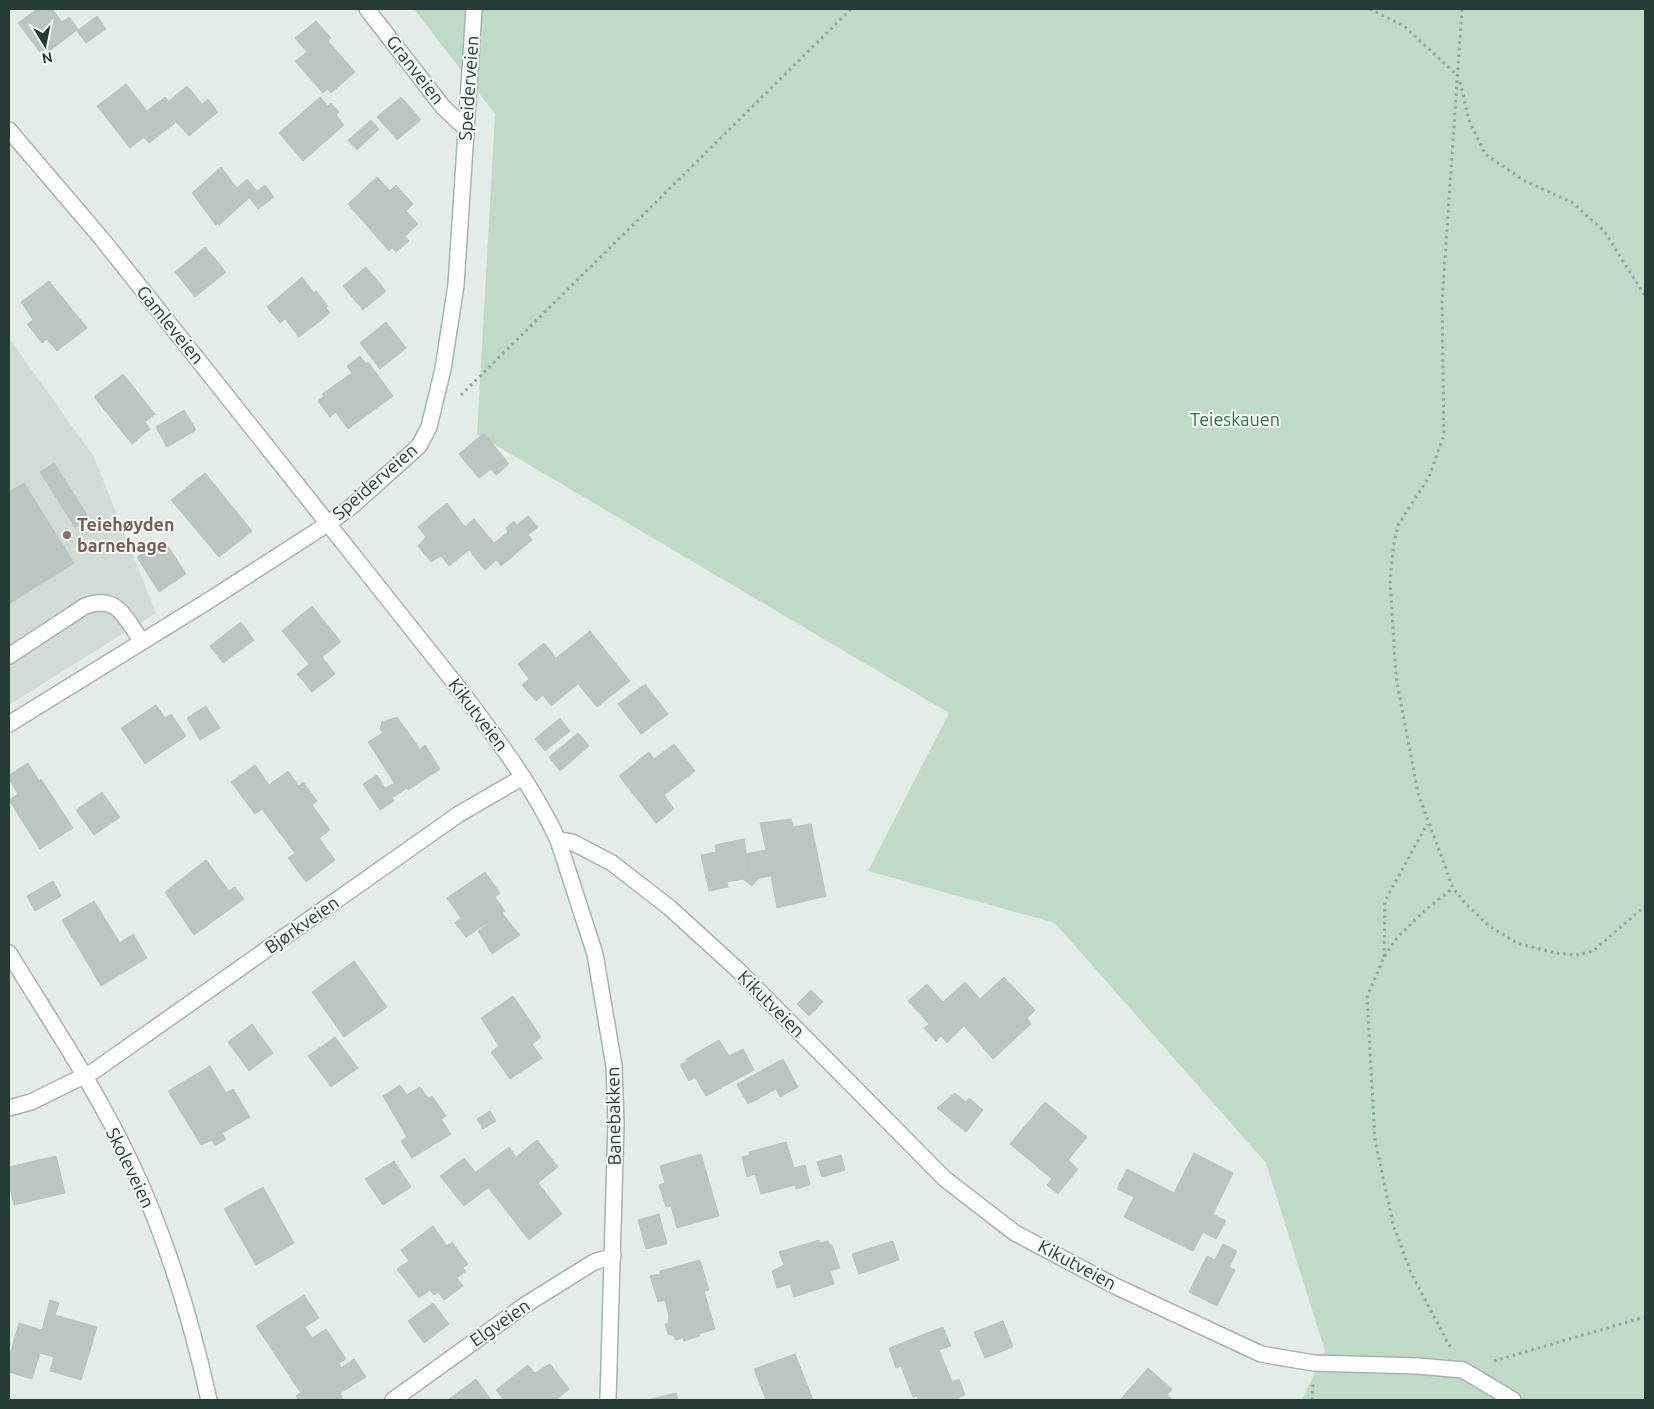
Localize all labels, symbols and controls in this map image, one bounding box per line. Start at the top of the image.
north arrow [20,20,70,70]
street label: Granveien [383,31,449,108]
street label: Speiderveien [454,35,482,141]
text: N [41,49,54,67]
street label: Gamleveien [133,281,208,367]
park label: Teieskauen [1190,409,1280,429]
street label: Speiderveien [328,439,421,523]
place label: Teiehøyden barnehage [77,514,175,555]
marker: Teiehøyden barnehage [61,529,73,541]
street label: Kikutveien [445,674,512,755]
street label: Bjørkveien [261,891,342,957]
street label: Kikutveien [734,966,809,1041]
street label: Banebakken [602,1066,624,1166]
street label: Skoleveien [103,1124,159,1211]
street label: Kikutveien [1035,1235,1120,1293]
street label: Elgveien [466,1294,533,1350]

